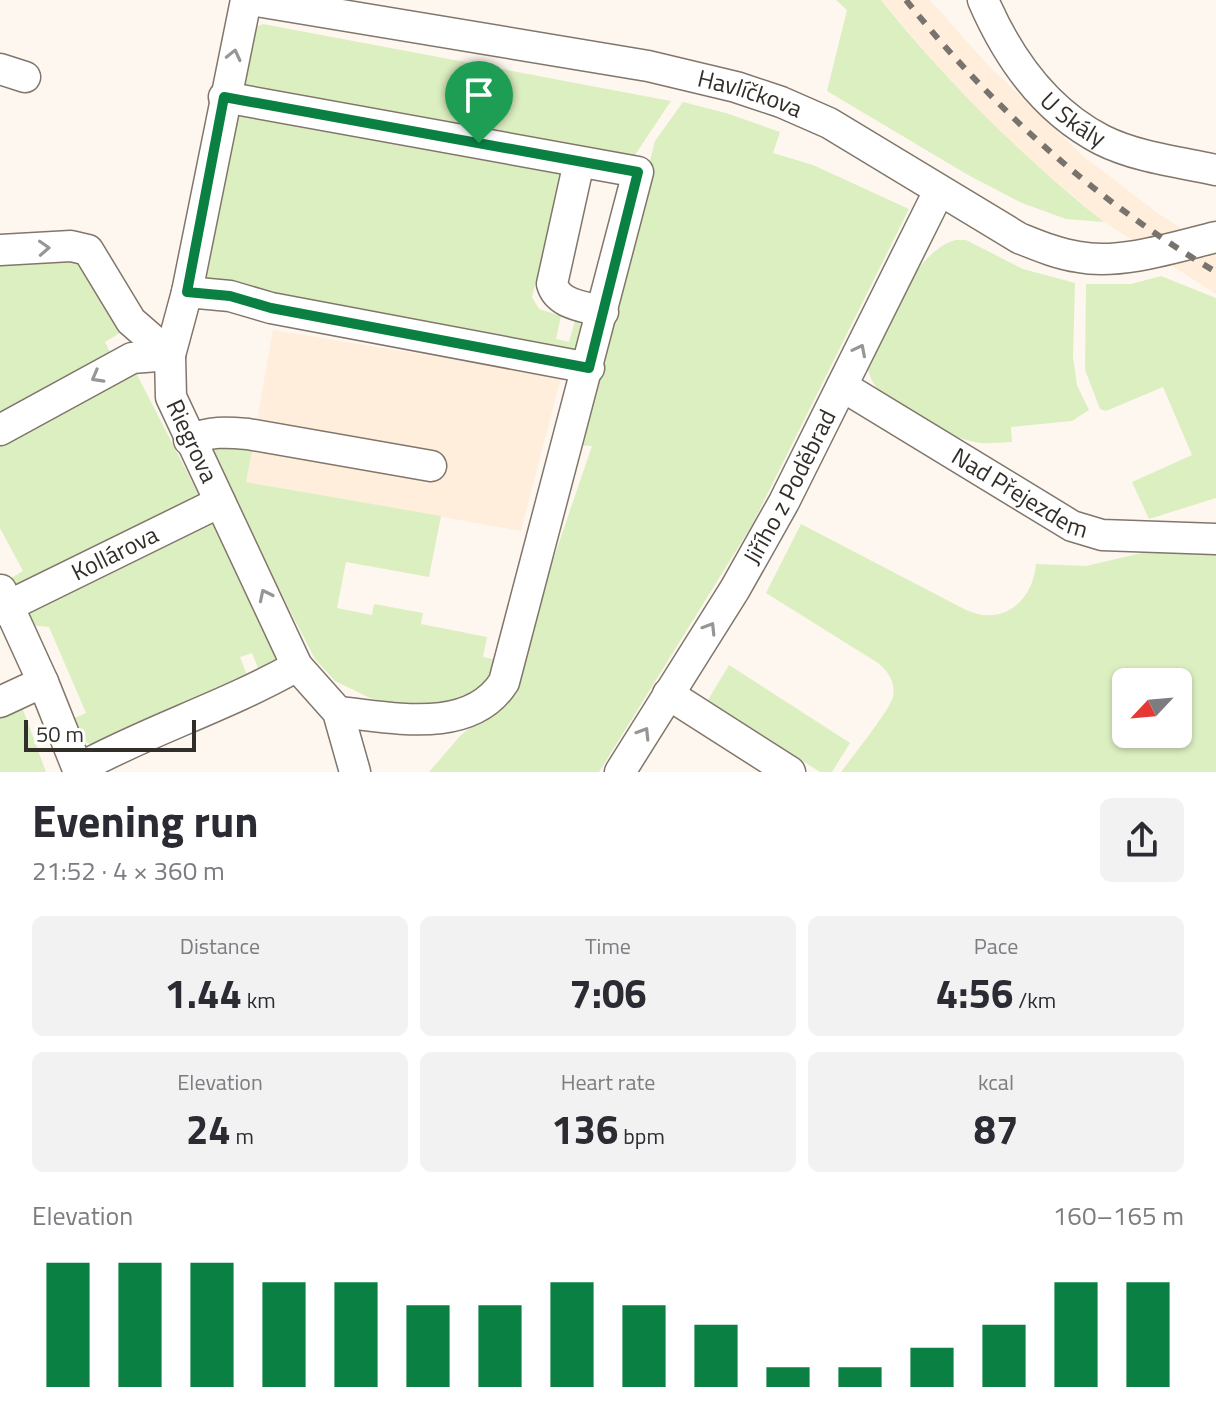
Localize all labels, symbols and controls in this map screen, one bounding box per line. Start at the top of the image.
one-way arrow [225,49,242,63]
street label: Havlíčkova [694,59,808,126]
pin [445,61,513,143]
icon: arrive [457,73,501,117]
street label: U Skály [1032,83,1113,156]
one-way arrow [38,240,51,257]
one-way arrow [850,344,866,359]
one-way arrow [91,367,106,383]
street label: Riegrova [158,393,228,488]
street label: Jiřího z Poděbrad [733,403,844,571]
street label: Nad Přejezdem [945,438,1092,547]
street label: Kollárova [65,516,164,589]
one-way arrow [259,588,275,603]
one-way arrow [700,622,715,637]
north arrow [1112,668,1192,748]
map controls [1112,668,1192,748]
scale bar [24,716,196,752]
text: 50 m [36,717,84,751]
one-way arrow [634,727,650,742]
text: Evening run [32,787,259,854]
button: share [1100,798,1184,882]
text: 21:52 · 4 × 360 m [32,851,225,890]
text: Distance [180,929,260,963]
text: Time [585,929,631,963]
text: Pace [974,929,1018,963]
text: 1.44 [164,963,242,1024]
text: 7:06 [569,963,647,1024]
text: 4:56 [936,963,1013,1024]
text: km [242,983,276,1017]
text: /km [1013,983,1056,1017]
text: Elevation [177,1065,263,1099]
text: Heart rate [561,1065,655,1099]
text: kcal [978,1065,1014,1099]
text: 24 [186,1099,231,1160]
text: 136 [551,1099,618,1160]
text: 87 [974,1099,1018,1160]
text: m [231,1119,254,1153]
text: bpm [618,1119,665,1153]
text: Elevation [32,1196,133,1235]
text: 160–165 m [1053,1196,1184,1235]

